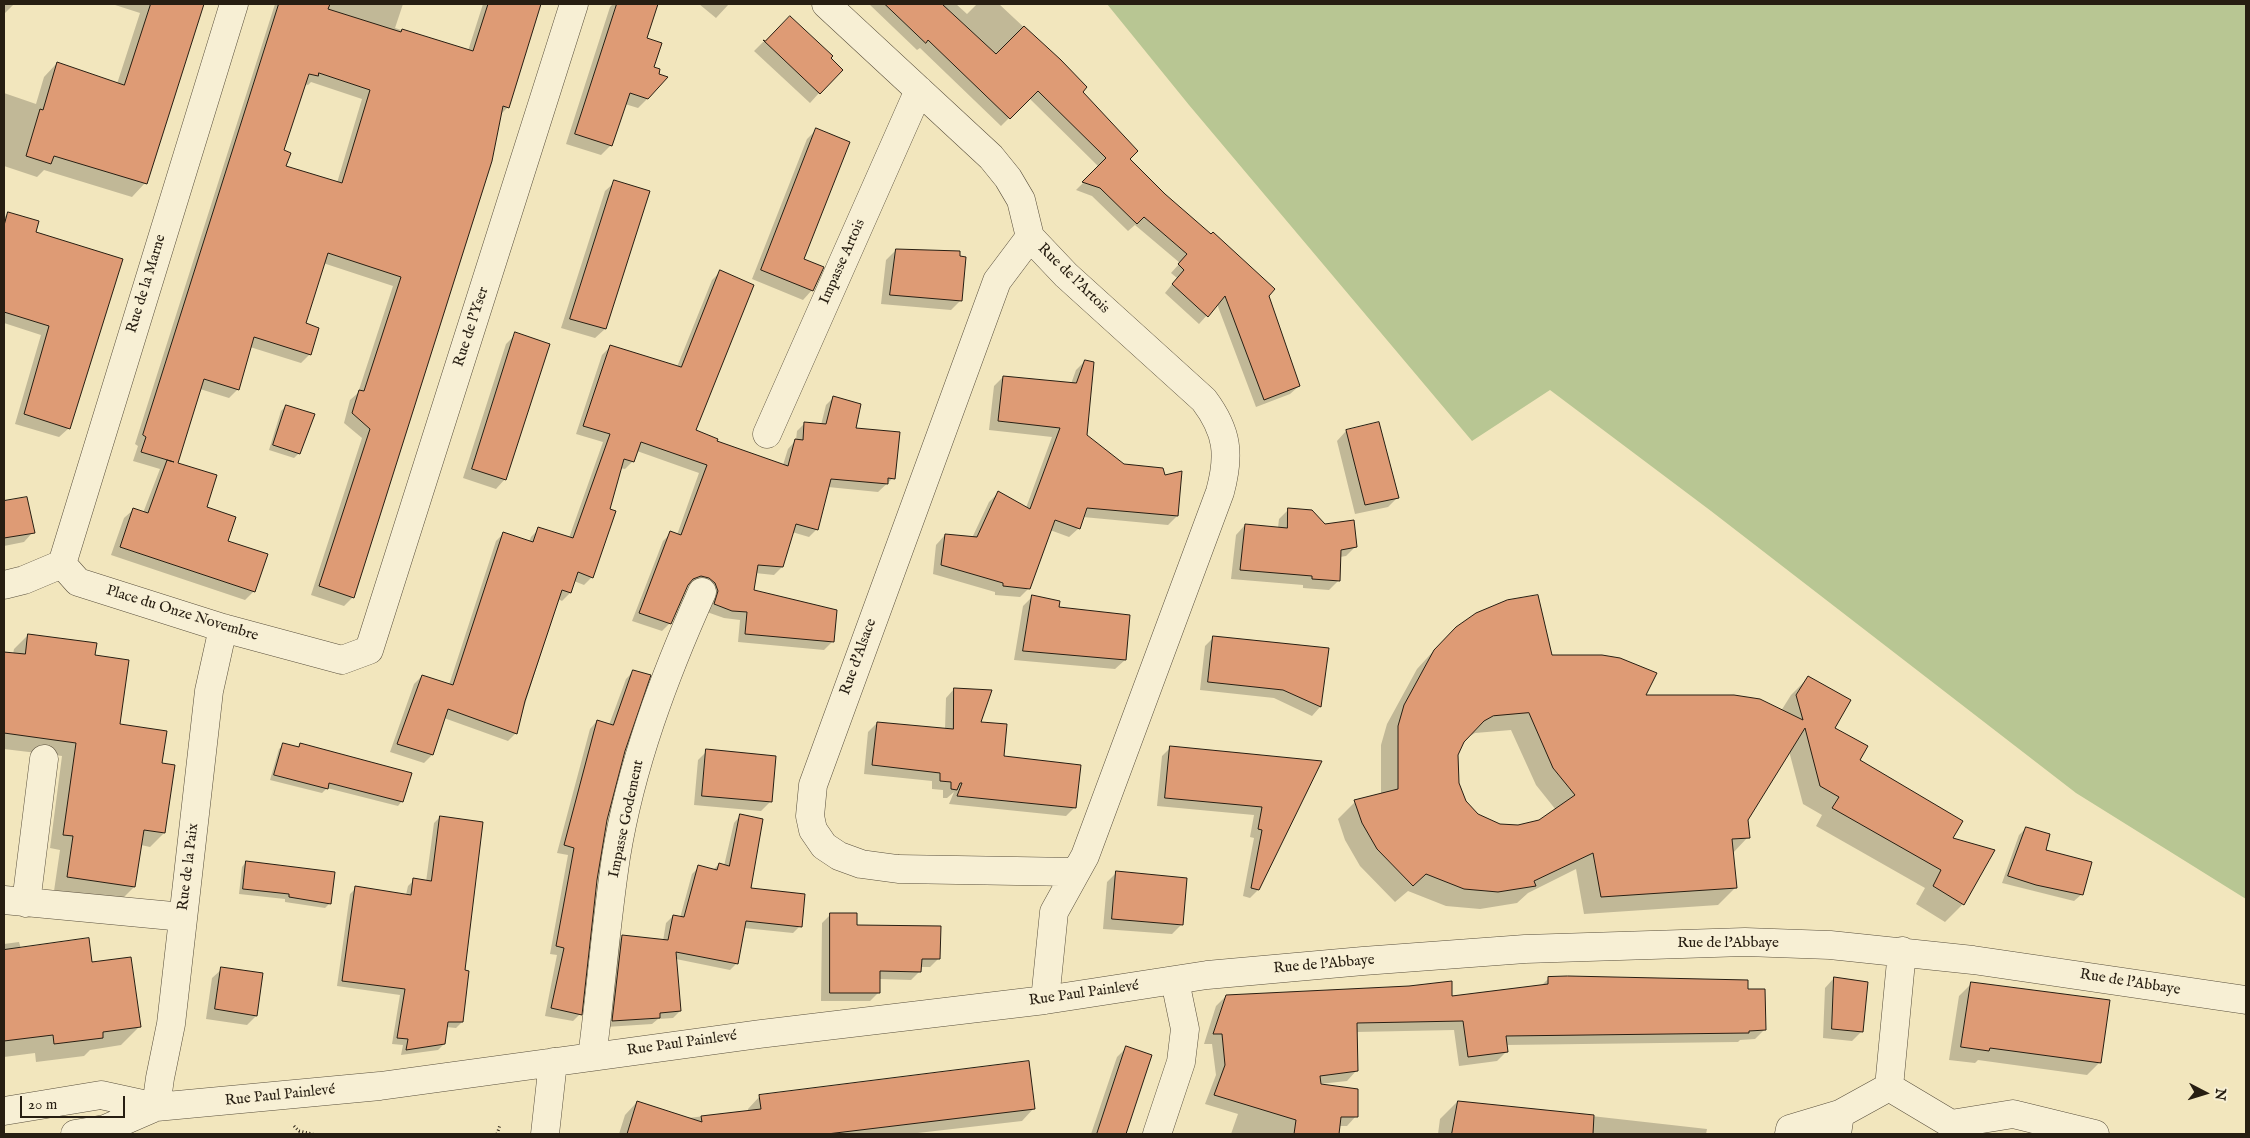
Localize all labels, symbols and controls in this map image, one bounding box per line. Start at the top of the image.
street label: Impasse Artois [816,217,870,307]
street label: Rue de la Marne [123,232,171,336]
street label: Rue de l'Artois [1033,240,1113,318]
street label: Rue de l'Yser [451,285,493,369]
street label: Place du Onze Novembre [104,582,260,646]
street label: Rue d'Alsace [837,616,881,698]
street label: Impasse Godement [606,759,648,879]
street label: Rue de la Paix [175,822,203,912]
street label: Rue de l'Abbaye [1677,935,1779,953]
street label: Rue de l'Abbaye [1273,952,1375,978]
street label: Rue de l'Abbaye [2078,966,2182,1000]
street label: Rue Paul Painlevé [1028,977,1140,1011]
street label: Rue Paul Painlevé [626,1027,738,1061]
north arrow [2180,1068,2230,1118]
street label: Rue Paul Painlevé [224,1081,336,1111]
scale bar [22,1086,128,1118]
text: N [2210,1087,2229,1101]
text: 20 m [28,1095,57,1114]

